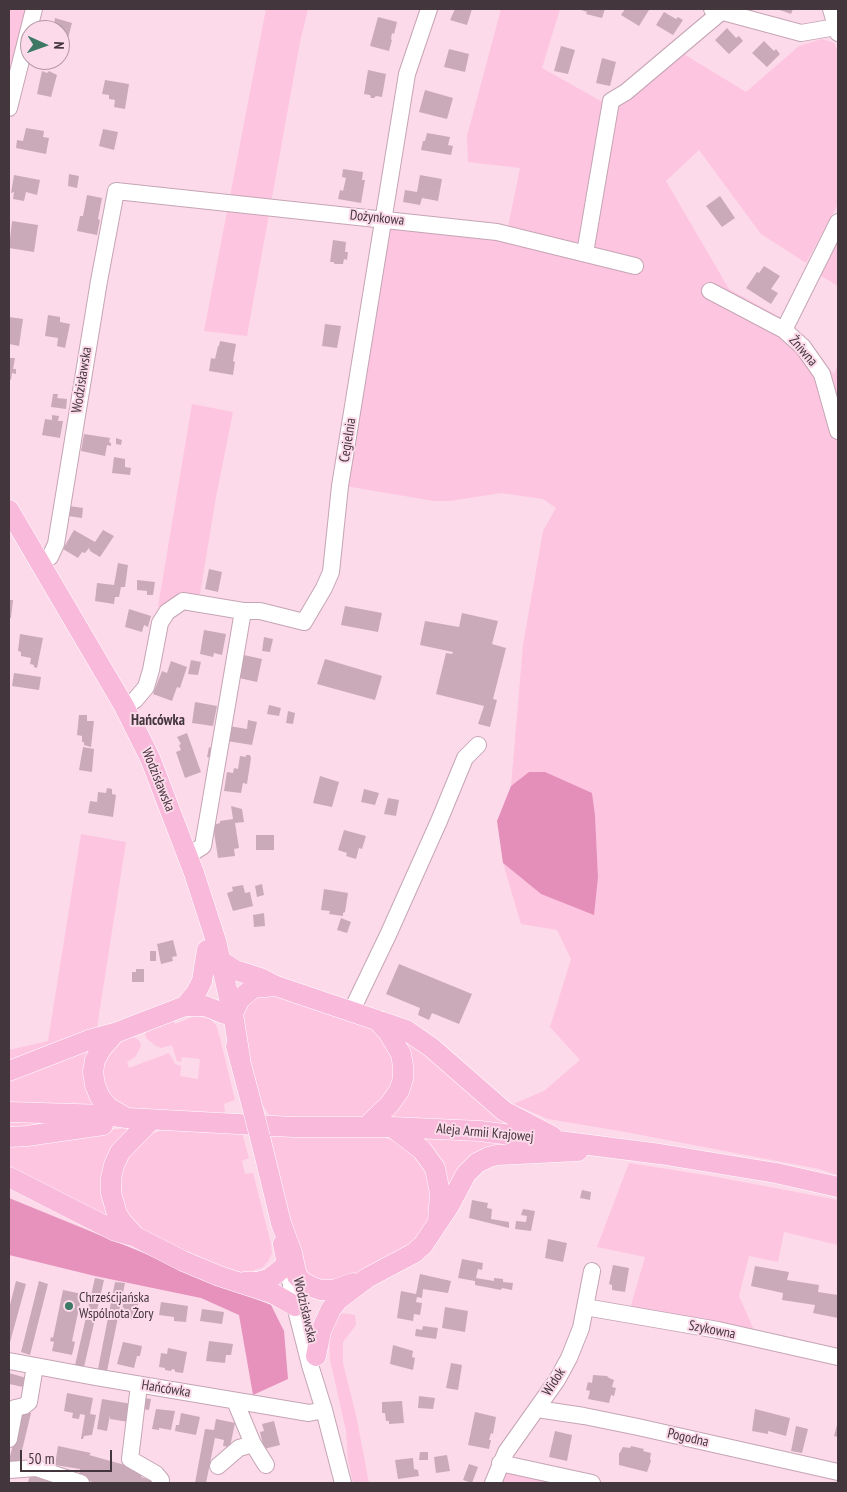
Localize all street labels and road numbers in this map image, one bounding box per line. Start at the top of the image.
street label: Dożynkowa [349,207,405,229]
street label: Żniwna [785,332,821,370]
street label: Wodzisławska [68,346,96,414]
street label: Cegielnia [336,417,360,463]
street label: Wodzisławska [138,746,178,814]
street label: Aleja Armii Krajowej [436,1120,534,1146]
street label: Wodzisławska [289,1276,321,1344]
street label: Szykowna [687,1317,737,1343]
street label: Widok [539,1365,569,1399]
street label: Hańcówka [140,1377,192,1401]
street label: Pogodna [666,1425,710,1451]

